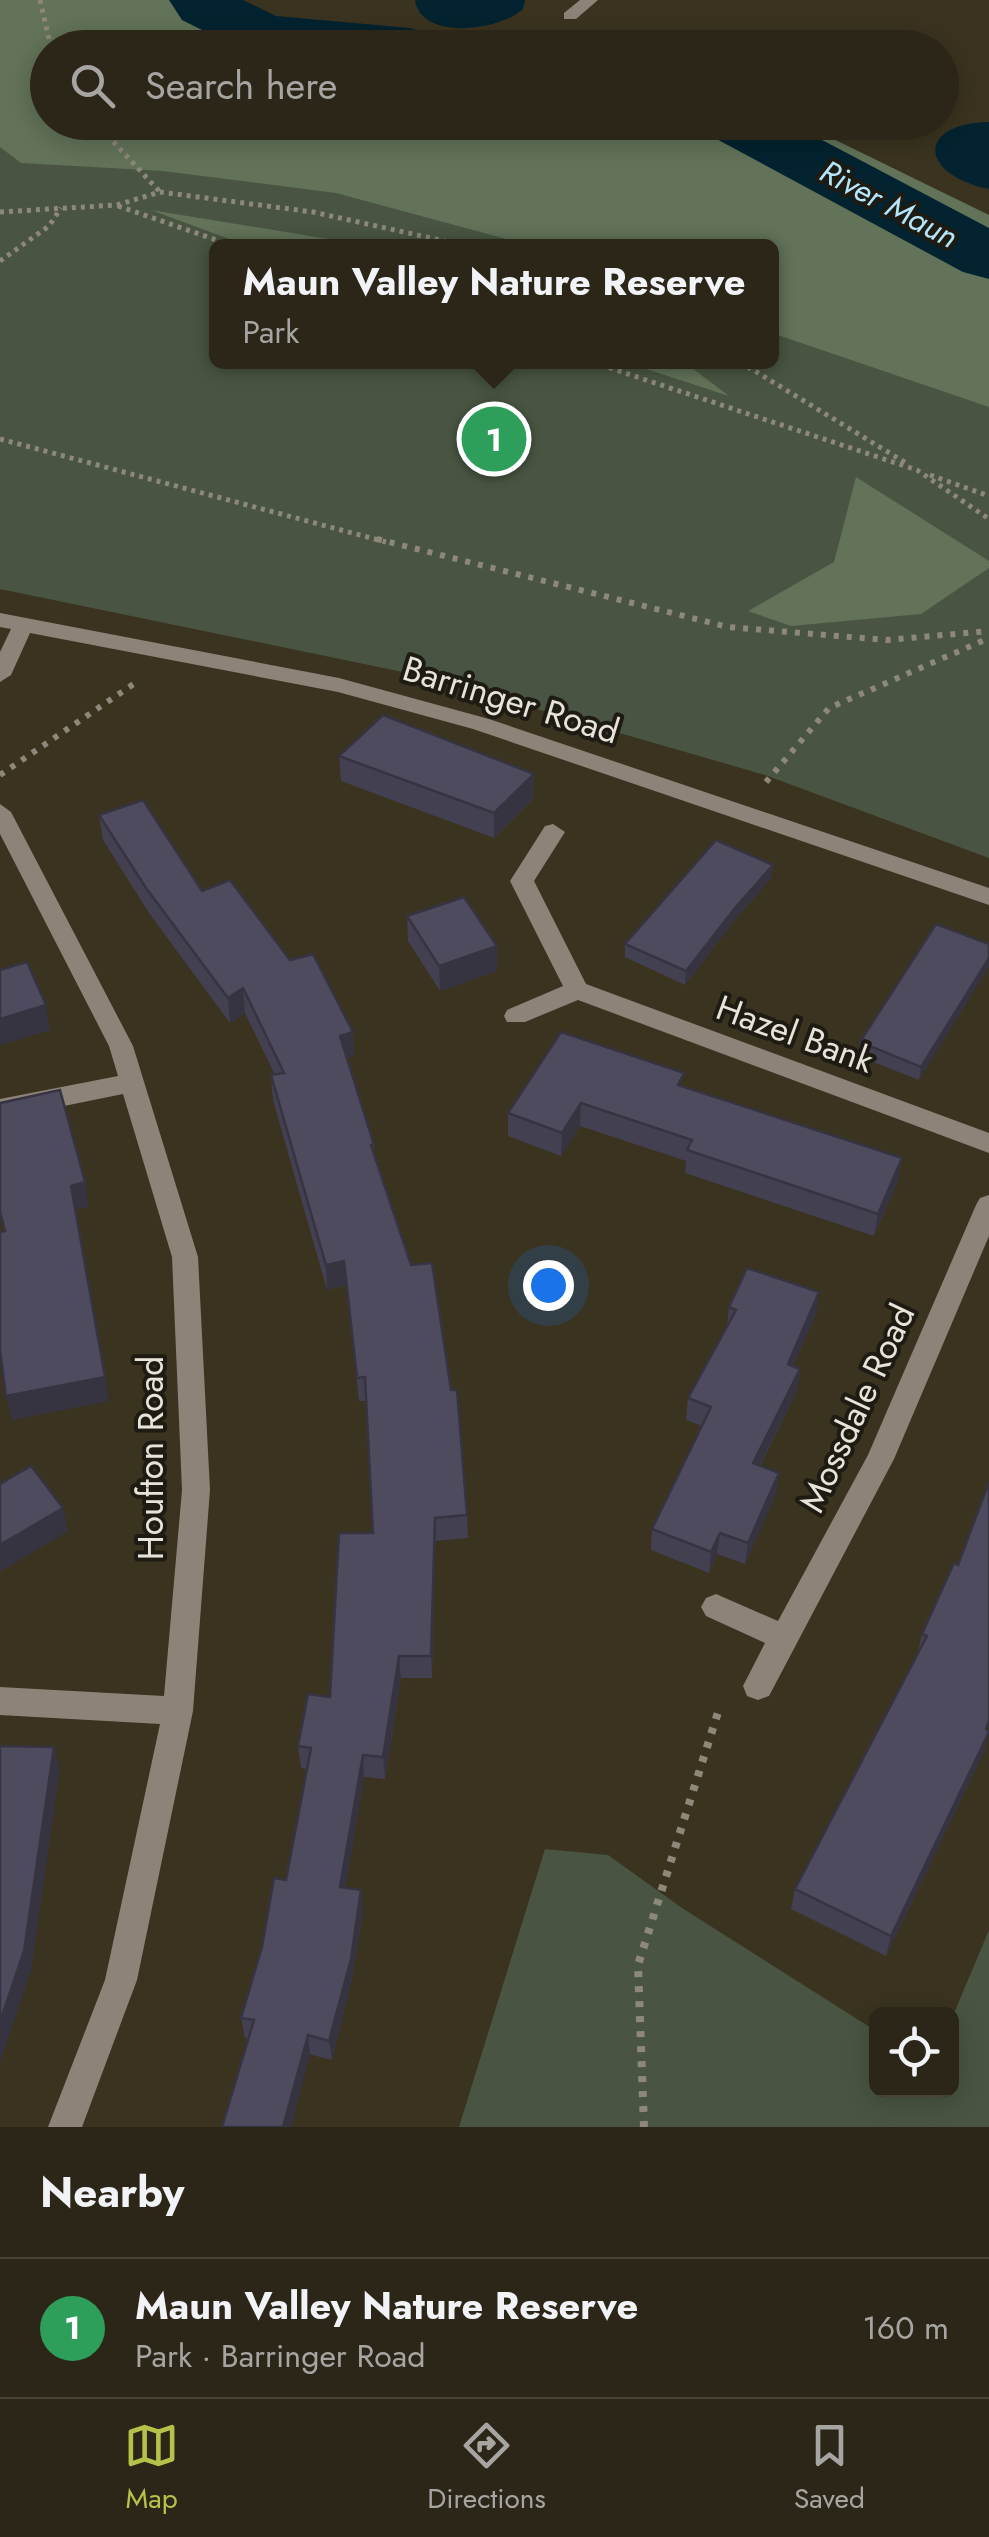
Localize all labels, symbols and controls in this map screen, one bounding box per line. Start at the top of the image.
search box [30,30,959,140]
icon: search [65,58,120,113]
text: Search here [145,58,337,113]
water label: River Maun [812,148,966,260]
popup [209,239,779,369]
text: Maun Valley Nature Reserve [242,254,746,309]
text: Park [242,309,299,355]
pin: 1 [462,402,526,476]
street label: Barringer Road [397,643,625,757]
street label: Hazel Bank [709,982,881,1086]
your location [523,1260,574,1311]
street label: Mossdale Road [787,1296,927,1520]
street label: Houfton Road [126,1356,176,1560]
map controls [869,2007,959,2097]
button: locate [869,2007,959,2097]
text: Nearby [40,2162,184,2223]
text: Maun Valley Nature Reserve [135,2278,638,2333]
text: 1 [64,2305,81,2351]
text: 160 m [862,2305,949,2351]
text: Park · Barringer Road [135,2333,425,2379]
tab: Map [124,2418,179,2519]
tab: Directions [427,2418,546,2519]
tab: Saved [794,2418,865,2519]

